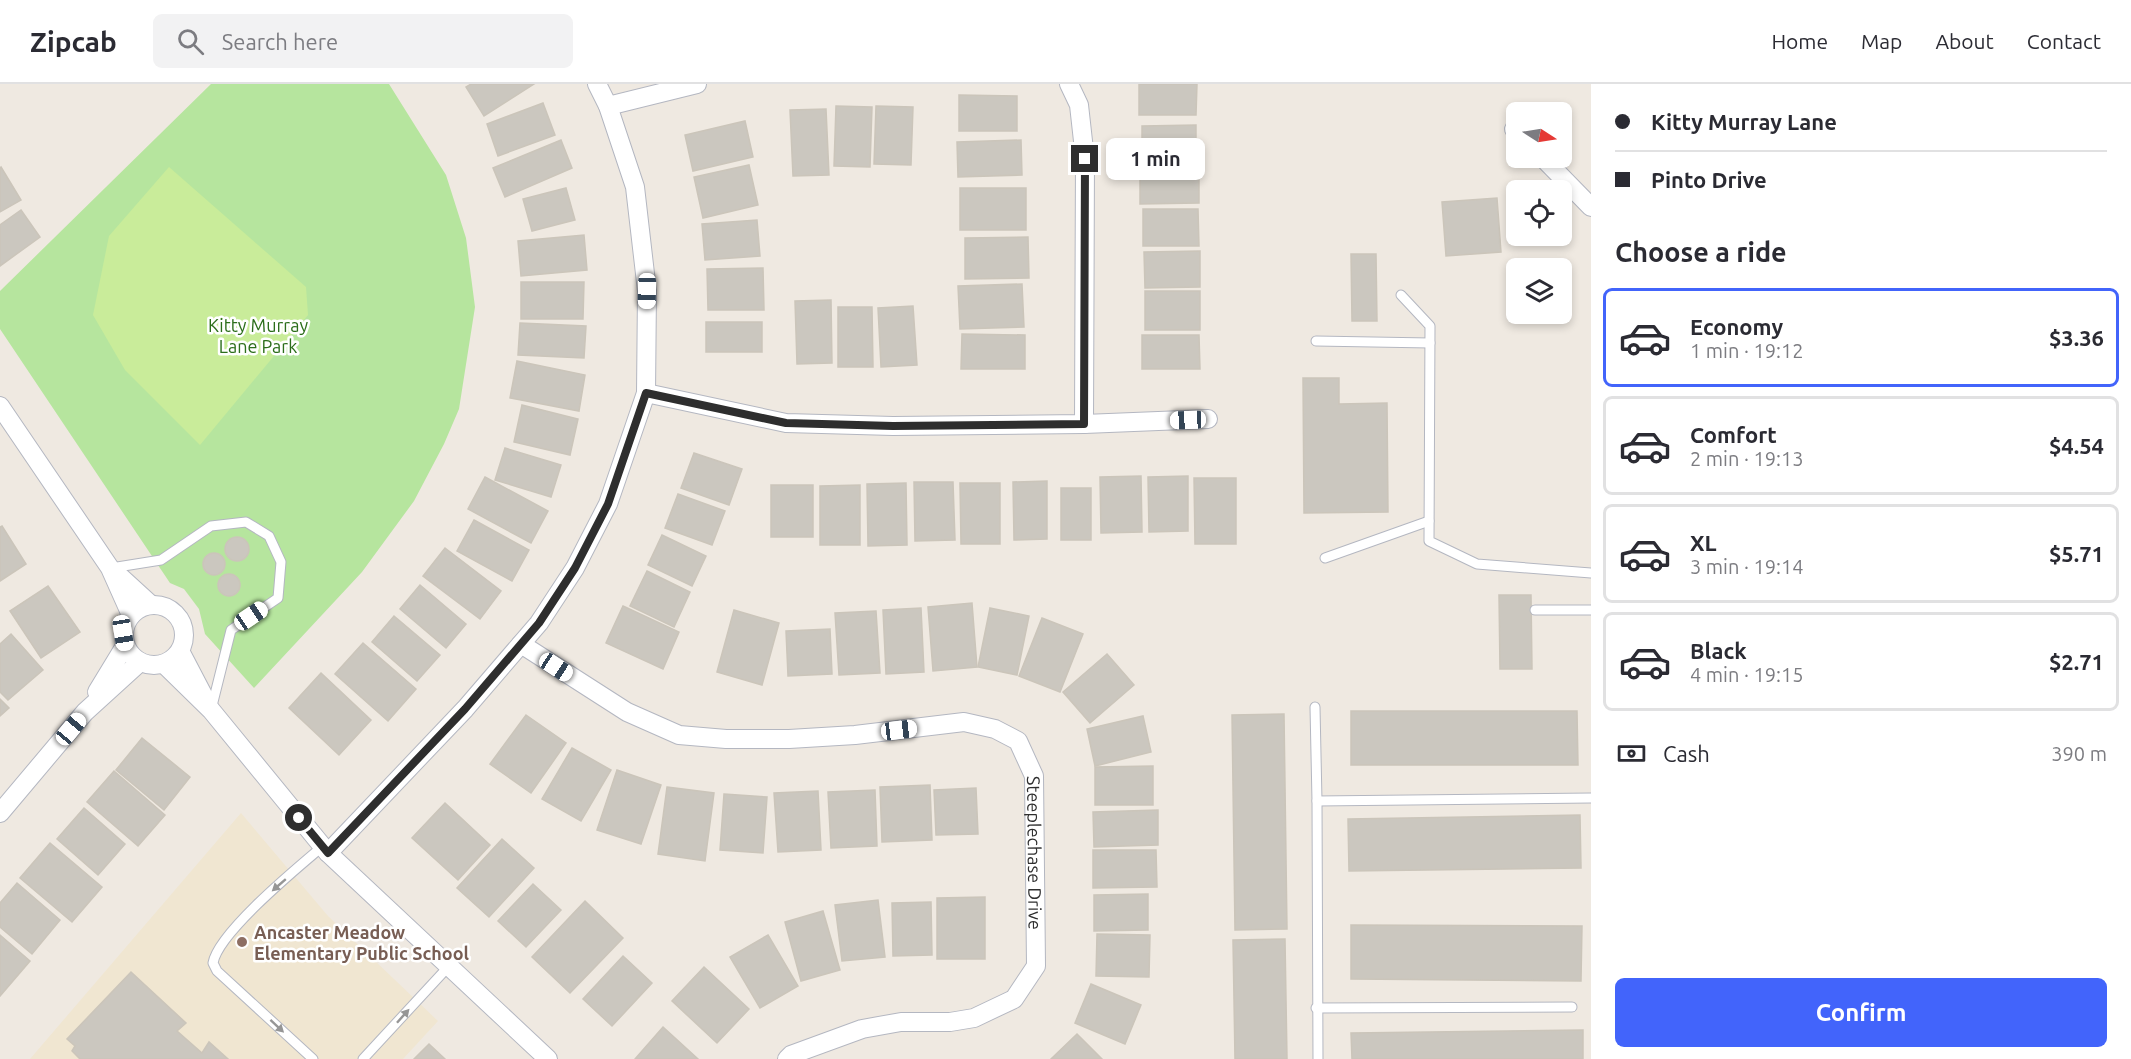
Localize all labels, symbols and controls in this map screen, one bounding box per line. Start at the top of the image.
search box [153,14,573,68]
icon: search [174,25,207,58]
text: Zipcab [30,26,117,57]
text: Search here [222,29,338,54]
text: Home [1771,29,1828,53]
text: Map [1861,29,1902,53]
text: About [1935,29,1994,53]
text: Contact [2027,29,2101,53]
north arrow [1506,102,1572,168]
map controls [1506,102,1572,324]
text: Kitty Murray Lane [1651,109,1837,134]
callout: 1 min [1106,138,1205,180]
route end [1071,145,1098,172]
text: 1 min [1130,147,1181,170]
text: Pinto Drive [1651,167,1767,192]
button: locate [1506,180,1572,246]
text: Choose a ride [1615,237,1787,267]
button: layers [1506,258,1572,324]
car [638,273,656,309]
icon: car [1618,311,1672,365]
text: Economy [1690,314,1783,339]
park label: Kitty Murray Lane Park [208,315,308,356]
text: $3.36 [2049,325,2104,350]
text: 1 min · 19:12 [1690,339,1804,362]
car [1170,410,1206,430]
icon: car [1618,419,1672,473]
text: Comfort [1690,422,1777,447]
text: $4.54 [2049,433,2104,458]
text: 2 min · 19:13 [1690,447,1804,470]
icon: car [1618,527,1672,581]
text: XL [1690,530,1717,555]
text: $5.71 [2049,541,2104,566]
text: 3 min · 19:14 [1690,555,1804,578]
car [231,598,271,634]
car [111,614,135,652]
icon: car [1618,635,1672,689]
text: Black [1690,638,1747,663]
text: $2.71 [2049,649,2104,674]
car [536,650,576,684]
text: 4 min · 19:15 [1690,663,1804,686]
car [53,709,89,749]
car [880,719,918,741]
icon: cash [1615,737,1648,770]
text: Cash [1663,741,1710,766]
text: 390 m [2051,742,2107,765]
street label: Steeplechase Drive [1024,776,1046,930]
route start [285,804,312,831]
one-way arrow [271,878,286,892]
place label: Ancaster Meadow Elementary Public School [254,922,469,963]
marker: Ancaster Meadow Elementary Public School [235,935,249,949]
button: Confirm [1615,978,2107,1047]
one-way arrow [396,1008,410,1023]
one-way arrow [270,1019,284,1033]

